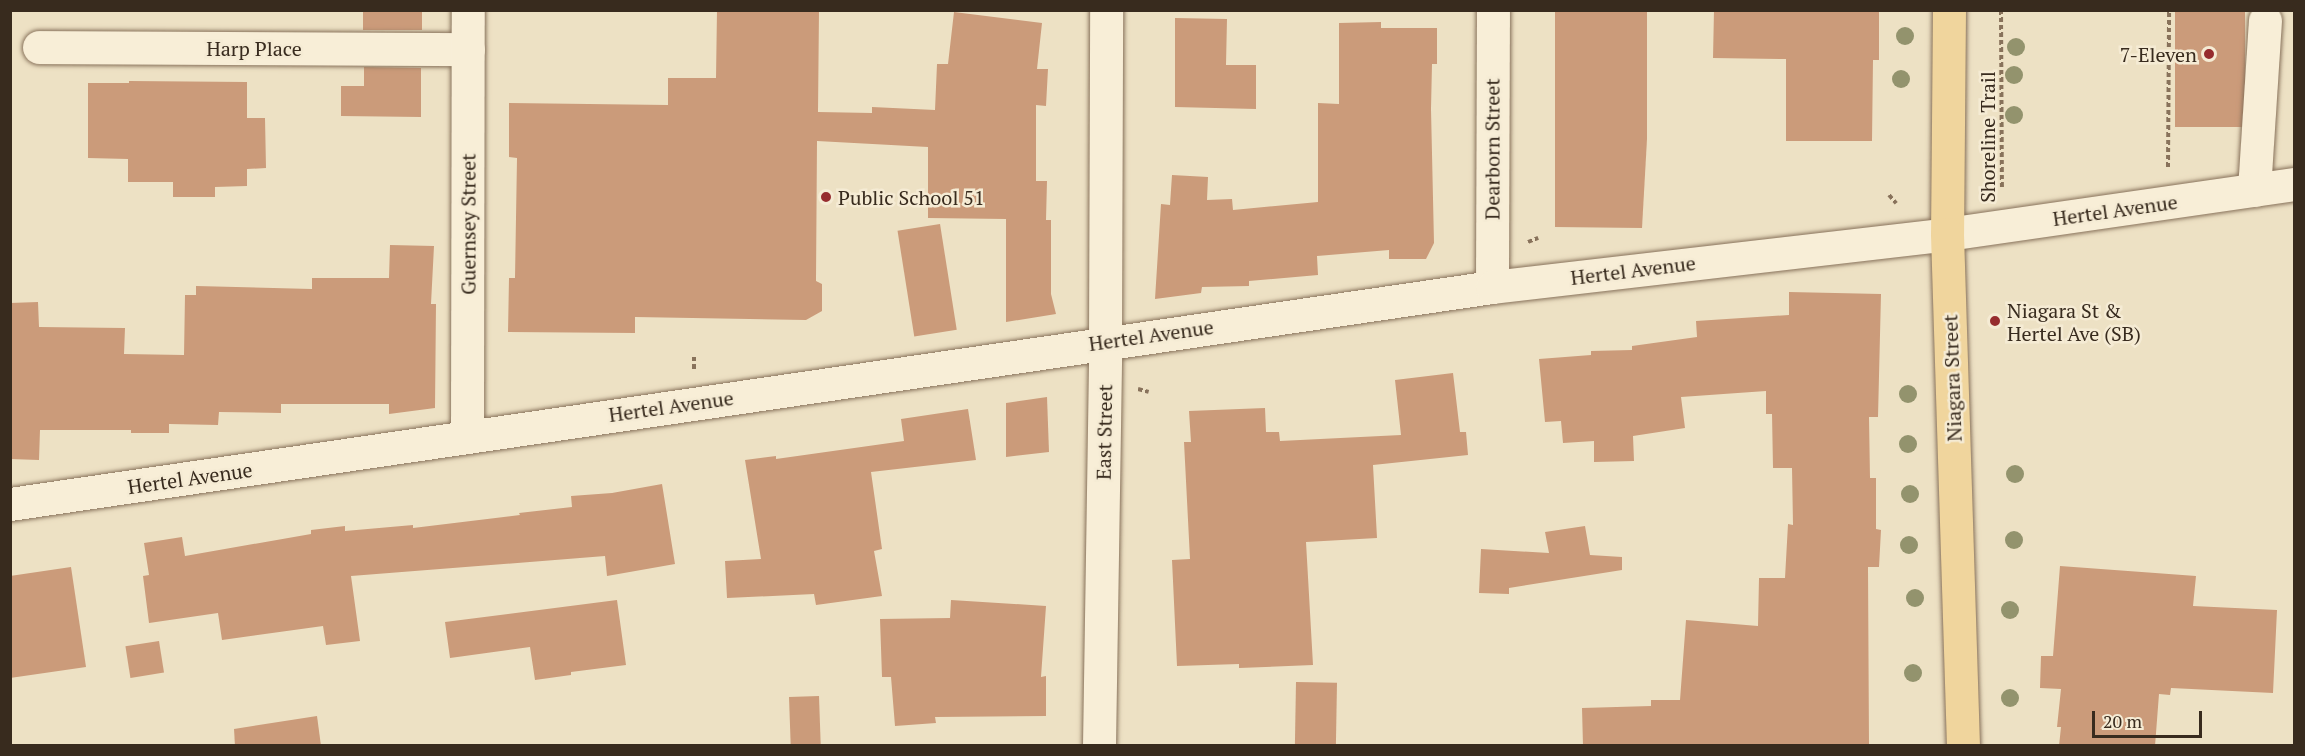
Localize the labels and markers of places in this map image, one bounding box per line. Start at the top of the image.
place label: 7-Eleven [2120,42,2197,66]
marker: 7-Eleven [2202,47,2216,61]
place label: Public School 51 [838,185,985,209]
marker: Public School 51 [819,190,833,204]
place label: Niagara St & Hertel Ave (SB) [2007,298,2141,345]
marker: Niagara St & Hertel Ave (SB) [1988,314,2002,328]

